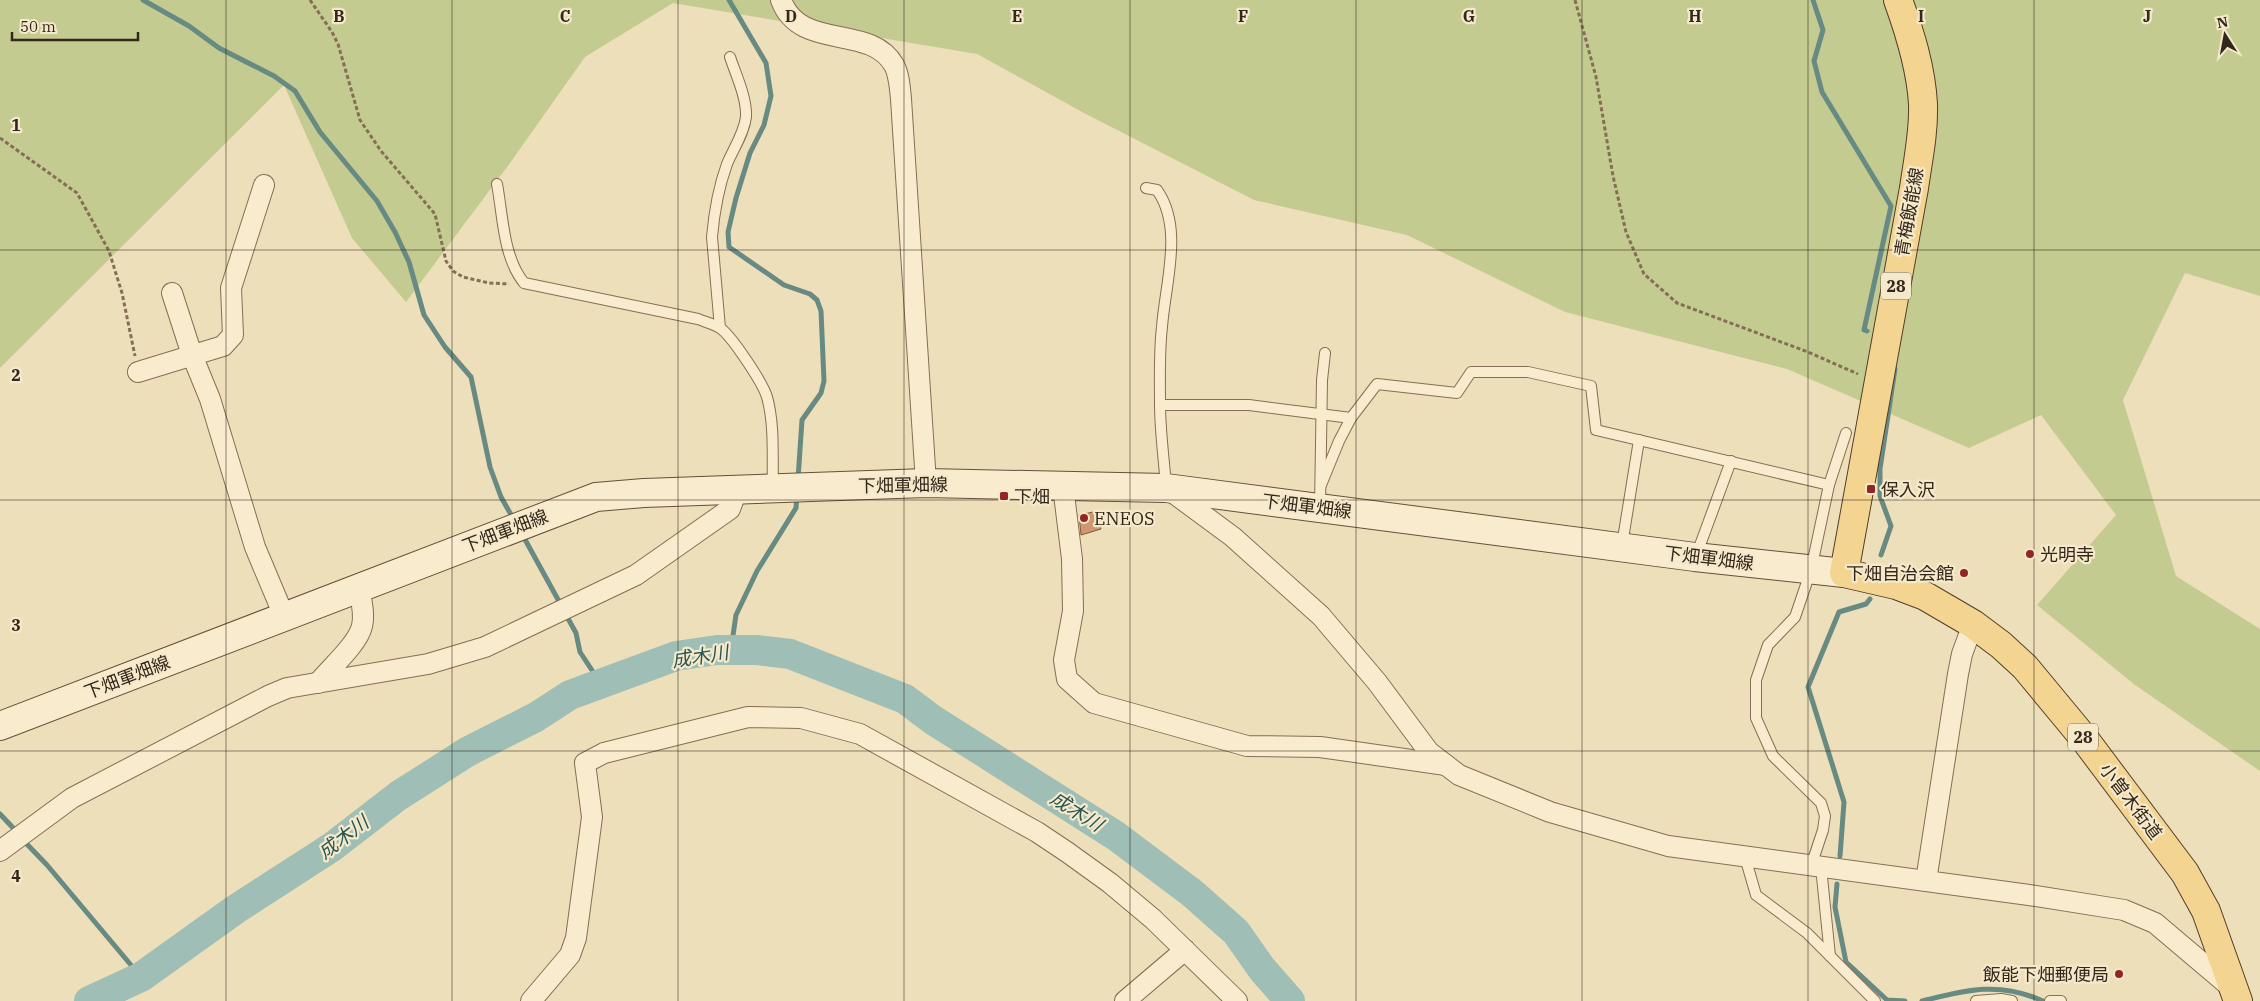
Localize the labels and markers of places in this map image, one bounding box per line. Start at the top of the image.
place label: 保入沢 [1881,478,1935,501]
marker: 保入沢 [1865,483,1877,495]
place label: 下畑 [1014,485,1050,508]
marker: 下畑 [998,490,1010,502]
place label: ENEOS [1094,507,1155,530]
marker: ENEOS [1078,512,1090,524]
place label: 光明寺 [2040,543,2094,566]
marker: 光明寺 [2024,548,2036,560]
place label: 下畑自治会館 [1846,562,1954,585]
marker: 下畑自治会館 [1958,567,1970,579]
place label: 飯能下畑郵便局 [1983,963,2109,986]
marker: 飯能下畑郵便局 [2113,968,2125,980]

